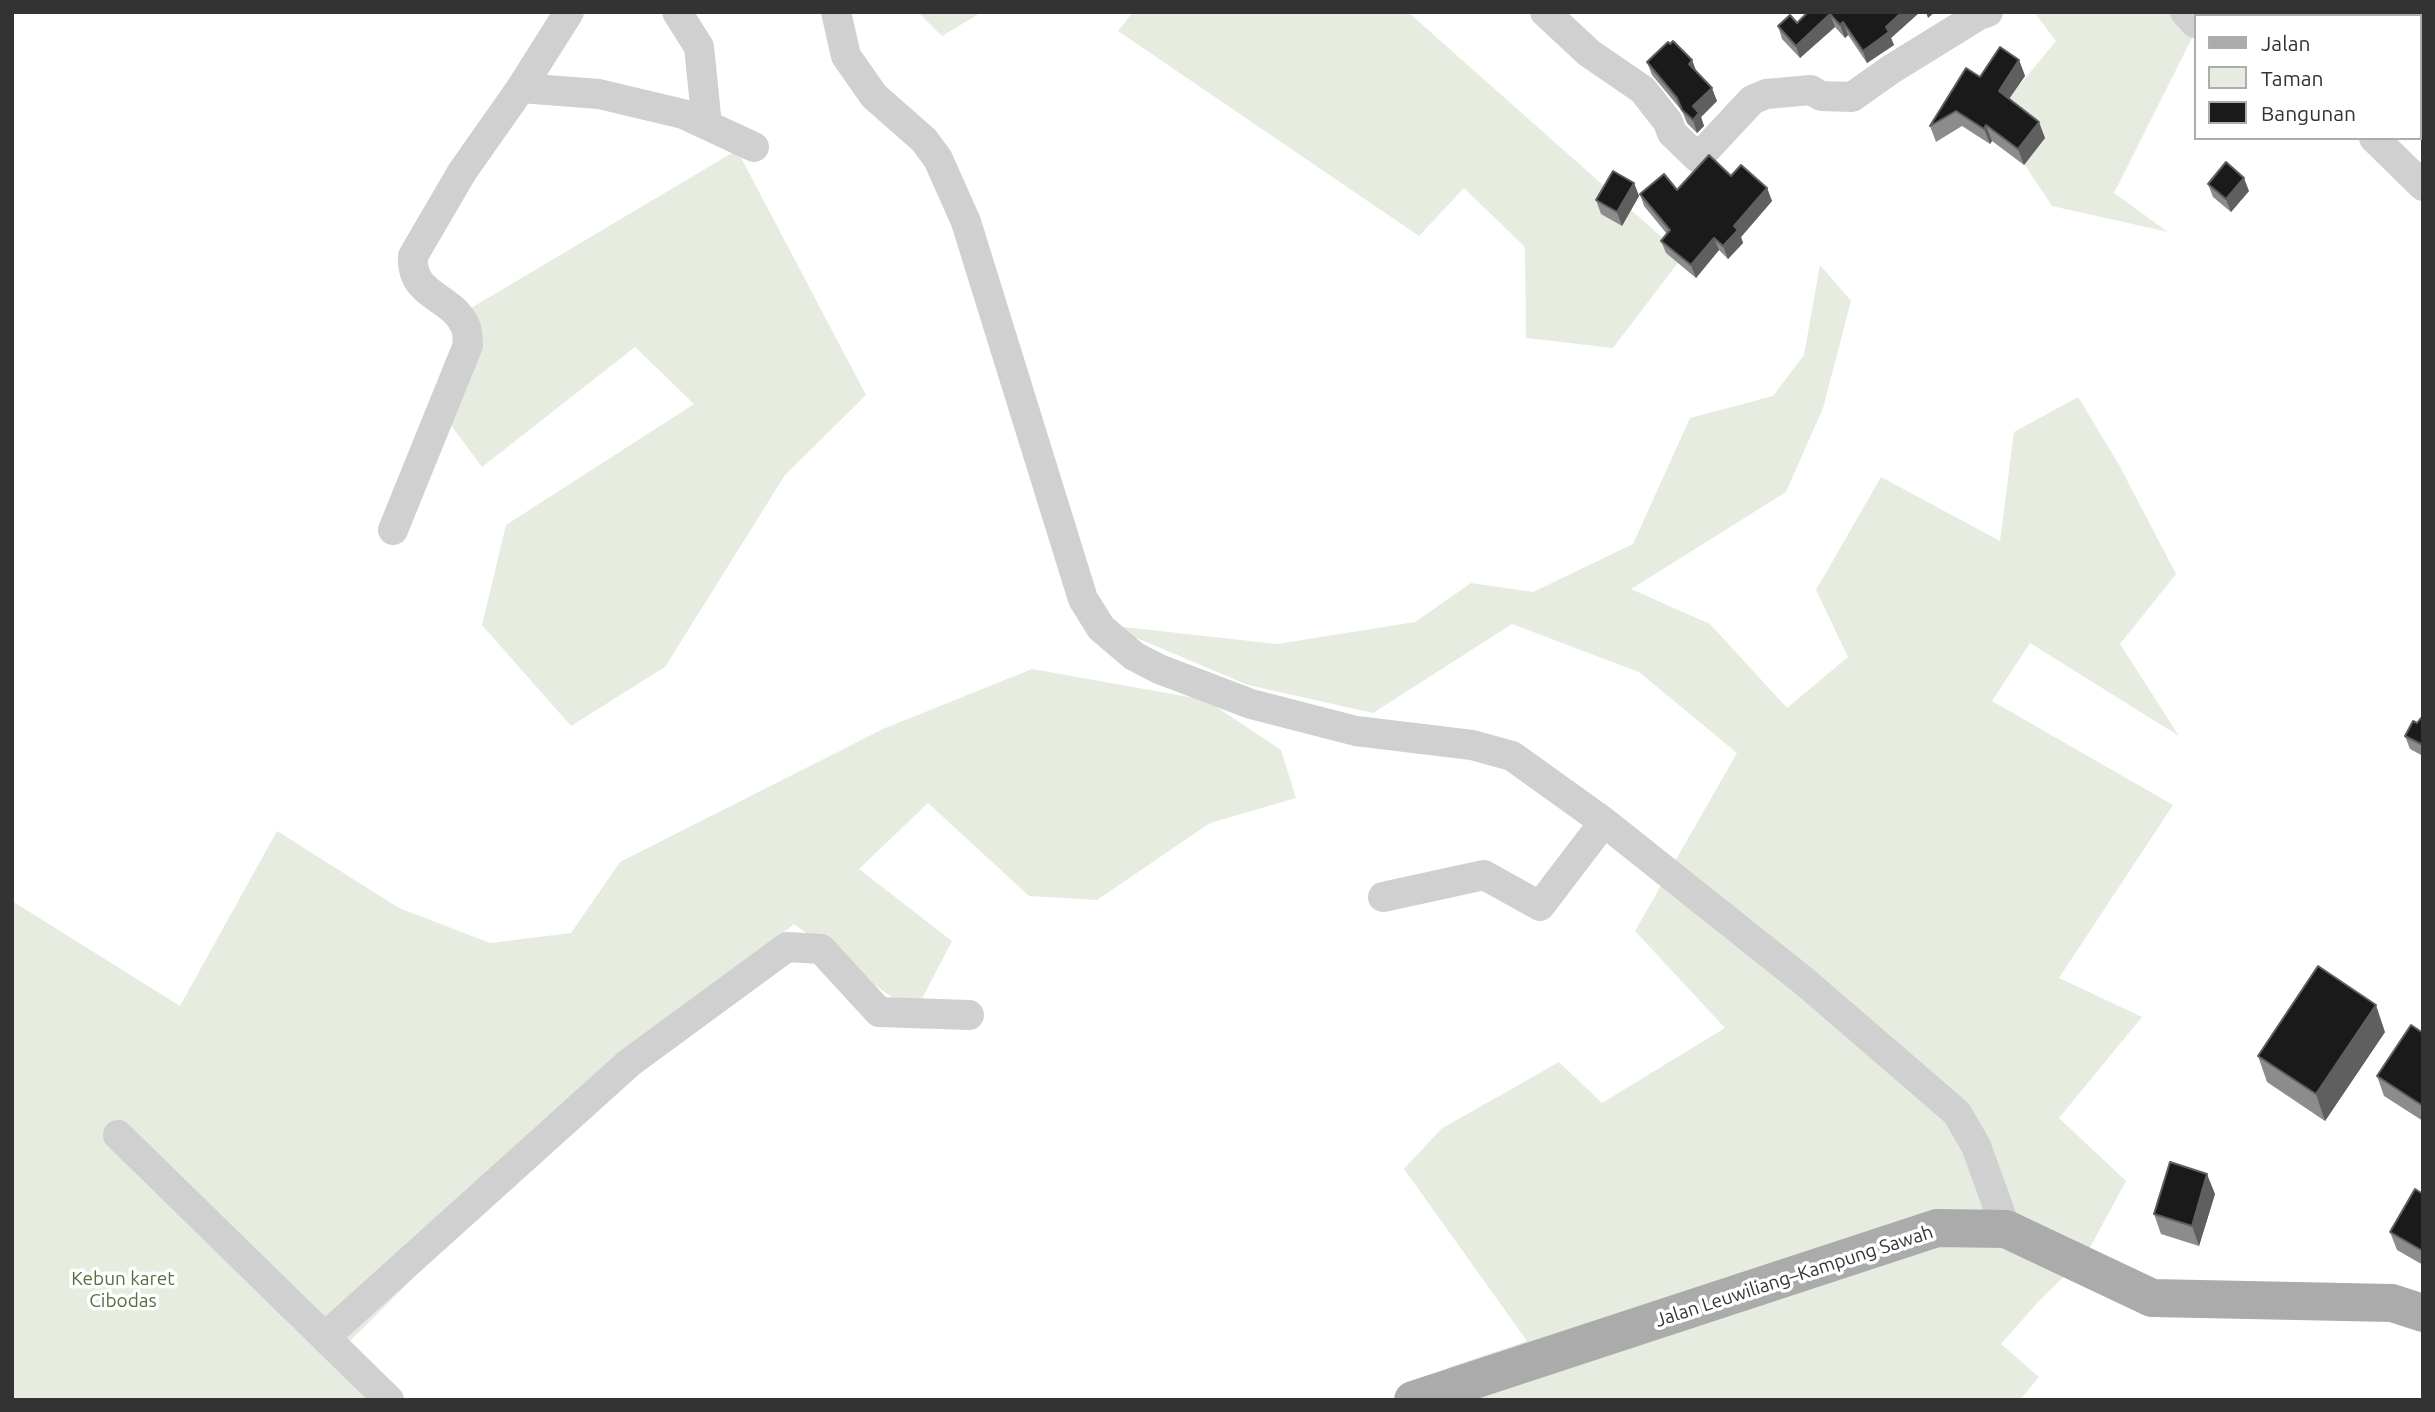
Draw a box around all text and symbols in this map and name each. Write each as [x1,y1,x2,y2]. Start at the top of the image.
legend [2194,14,2421,140]
text: Jalan [2261,31,2310,55]
text: Taman [2261,66,2324,90]
text: Bangunan [2261,101,2356,125]
street label: Jalan Leuwiliang–Kampung Sawah [1652,1220,1936,1332]
park label: Kebun karet Cibodas [71,1268,175,1312]

